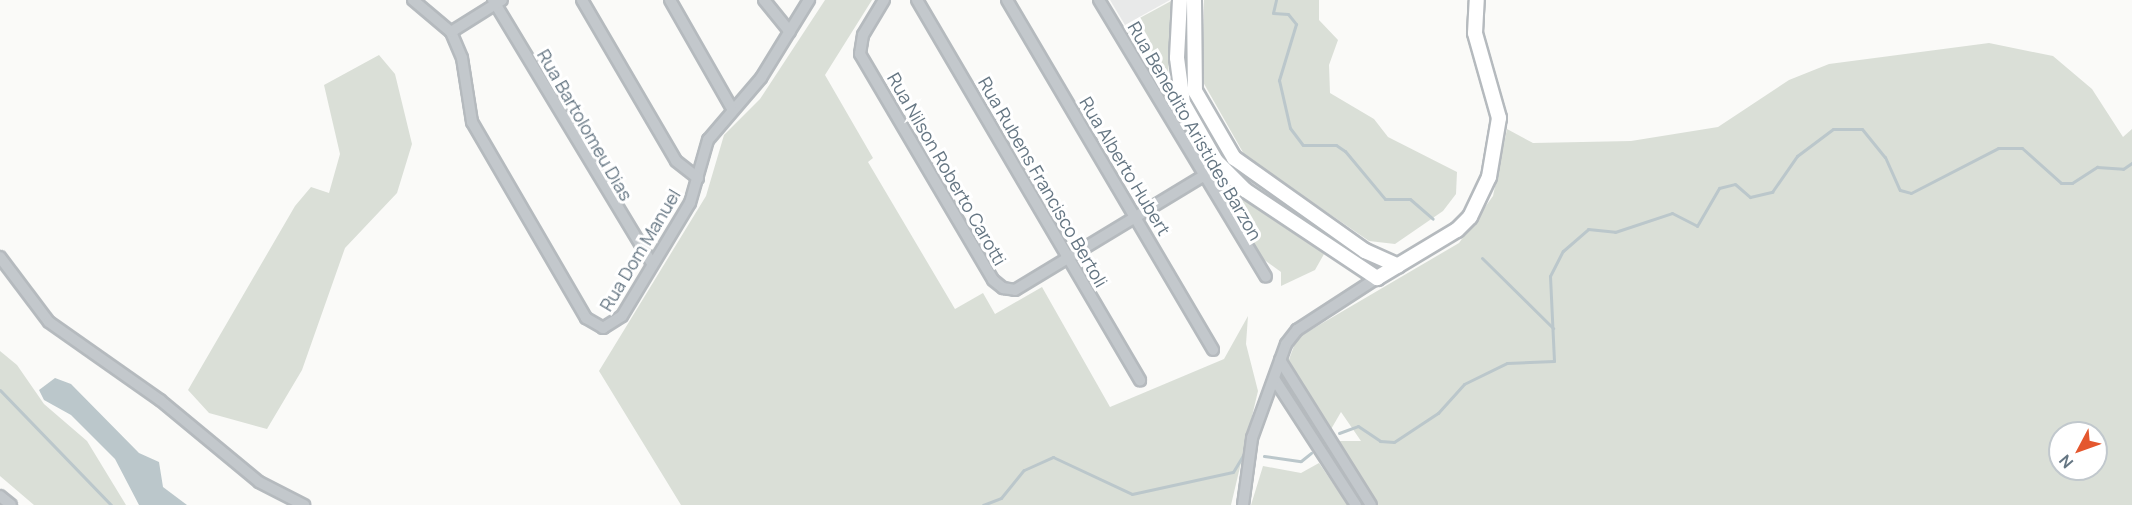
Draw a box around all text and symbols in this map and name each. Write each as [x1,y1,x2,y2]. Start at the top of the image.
street label: Rua Benedito Aristides Barzon [1123,18,1267,244]
street label: Rua Bartolomeu Dias [533,45,637,205]
street label: Rua Nilson Roberto Carotti [883,69,1011,269]
street label: Rua Rubens Francisco Bertoli [974,73,1112,291]
street label: Rua Alberto Hubert [1075,93,1175,239]
street label: Rua Dom Manuel [595,185,685,315]
north arrow [2048,421,2108,481]
text: N [2054,450,2078,473]

